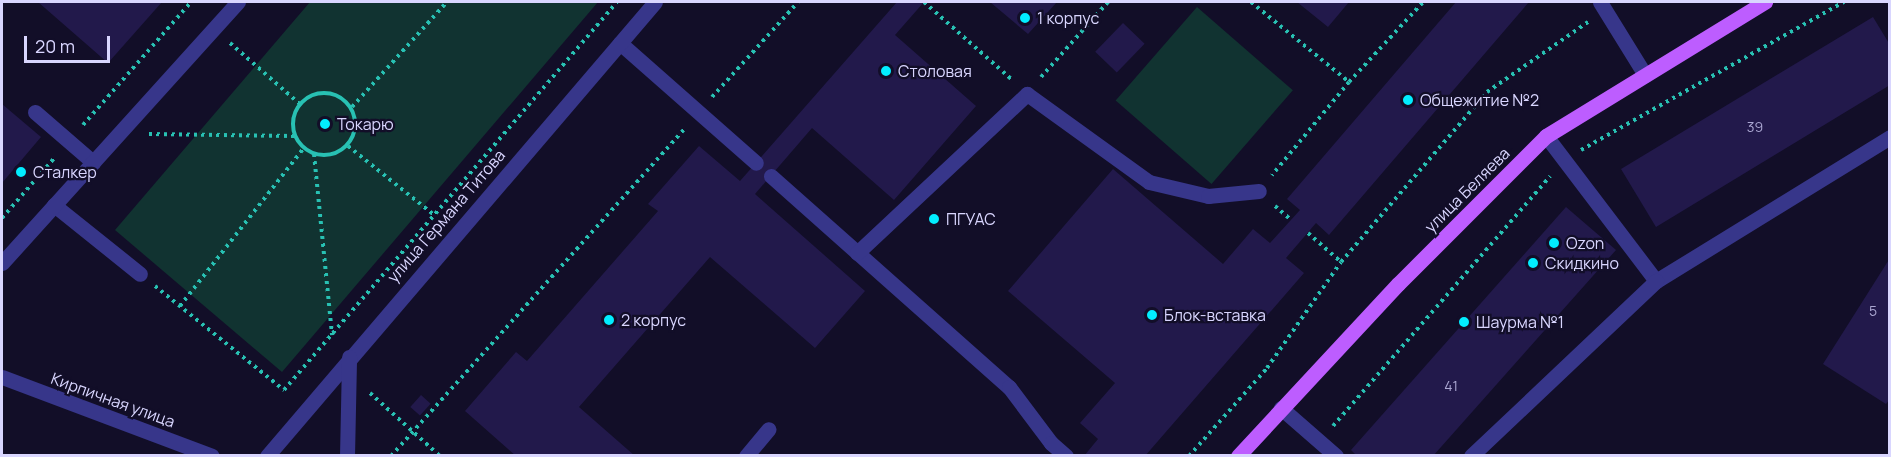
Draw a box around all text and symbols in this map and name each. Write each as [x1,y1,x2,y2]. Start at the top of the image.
place label: 1 корпус [1037,8,1099,28]
marker: 1 корпус [1018,11,1032,25]
scale bar [27,24,112,62]
text: 20 m [35,34,75,58]
place label: Столовая [898,61,972,81]
marker: Столовая [879,64,893,78]
place label: Общежитие №2 [1420,90,1539,110]
marker: Общежитие №2 [1401,93,1415,107]
place label: Токарю [337,114,394,134]
marker: Токарю [318,117,332,131]
house number: 39 [1747,119,1763,135]
street label: улица Беляева [1421,144,1513,236]
street label: улица Германа Титова [383,146,509,286]
place label: Сталкер [33,162,97,182]
marker: Сталкер [14,165,28,179]
place label: ПГУАС [946,209,996,229]
marker: ПГУАС [927,212,941,226]
place label: Ozon [1566,233,1604,253]
marker: Ozon [1547,236,1561,250]
place label: Скидкино [1545,253,1619,273]
marker: Скидкино [1526,256,1540,270]
house number: 5 [1869,303,1877,319]
place label: Блок-вставка [1164,305,1266,325]
marker: Блок-вставка [1145,308,1159,322]
place label: 2 корпус [621,310,686,330]
place label: Шаурма №1 [1476,312,1564,332]
marker: 2 корпус [602,313,616,327]
marker: Шаурма №1 [1457,315,1471,329]
street label: Кирпичная улица [48,369,178,431]
house number: 41 [1444,378,1458,394]

